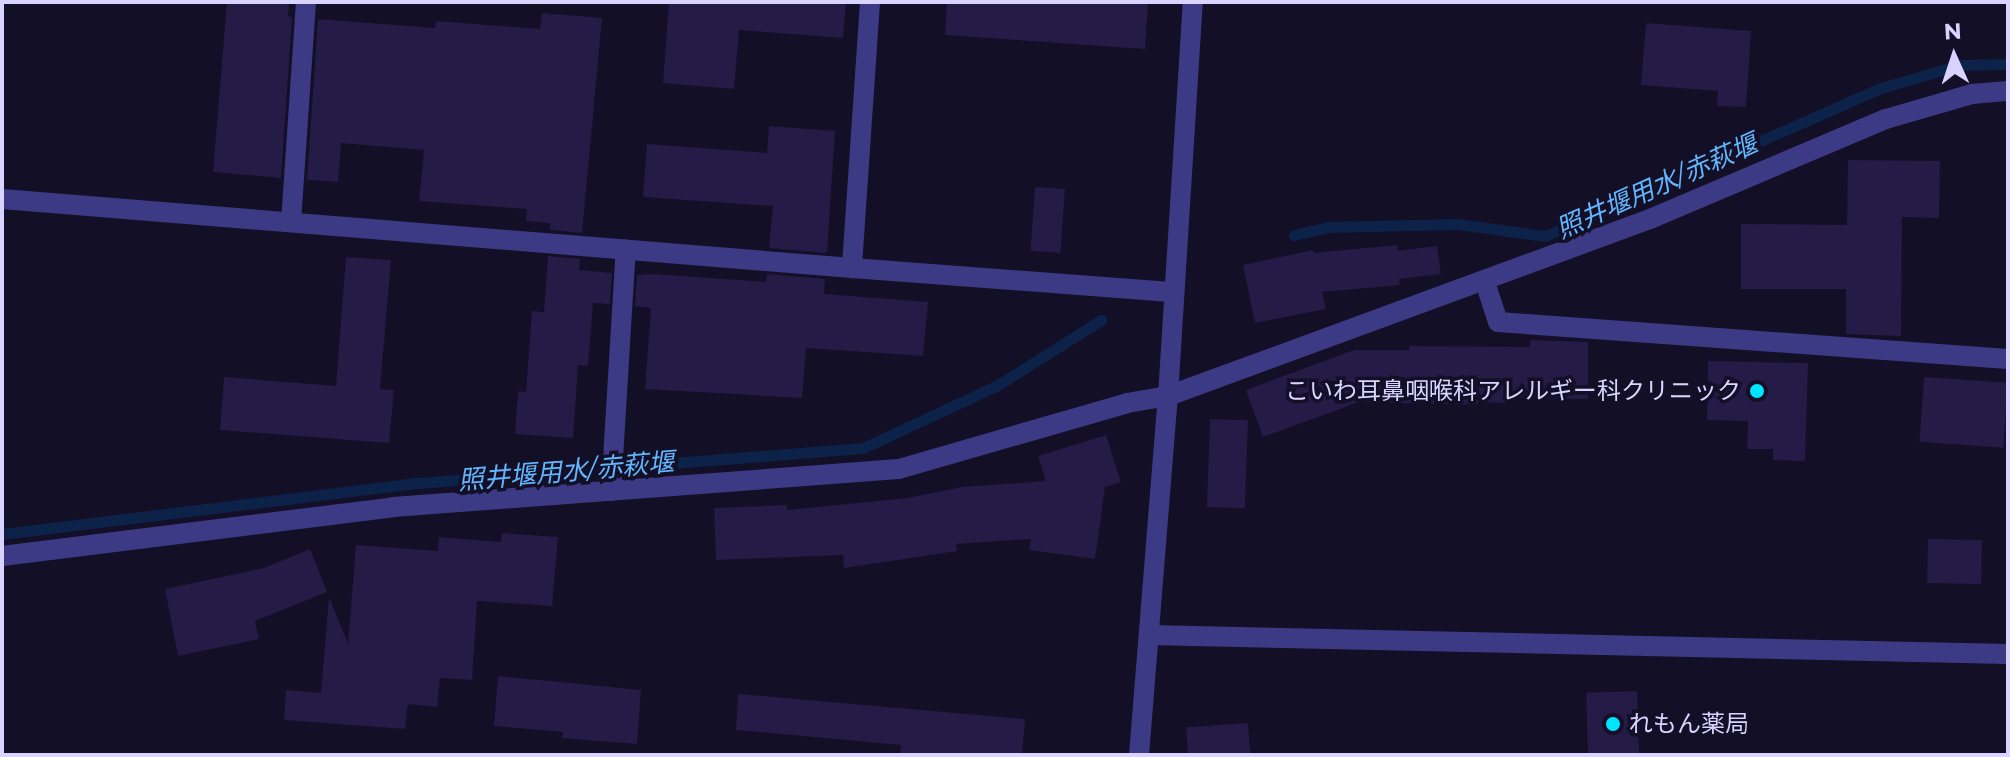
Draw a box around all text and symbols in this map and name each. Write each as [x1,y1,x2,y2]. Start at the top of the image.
north arrow [1914,16,1994,96]
text: N [1943,18,1962,45]
water label: 照井堰用水/赤萩堰 [1552,129,1762,245]
place label: こいわ耳鼻咽喉科アレルギー科クリニック [1285,377,1741,405]
marker: こいわ耳鼻咽喉科アレルギー科クリニック [1748,382,1766,400]
water label: 照井堰用水/赤萩堰 [457,447,675,497]
place label: れもん薬局 [1629,710,1749,738]
marker: れもん薬局 [1604,715,1622,733]

